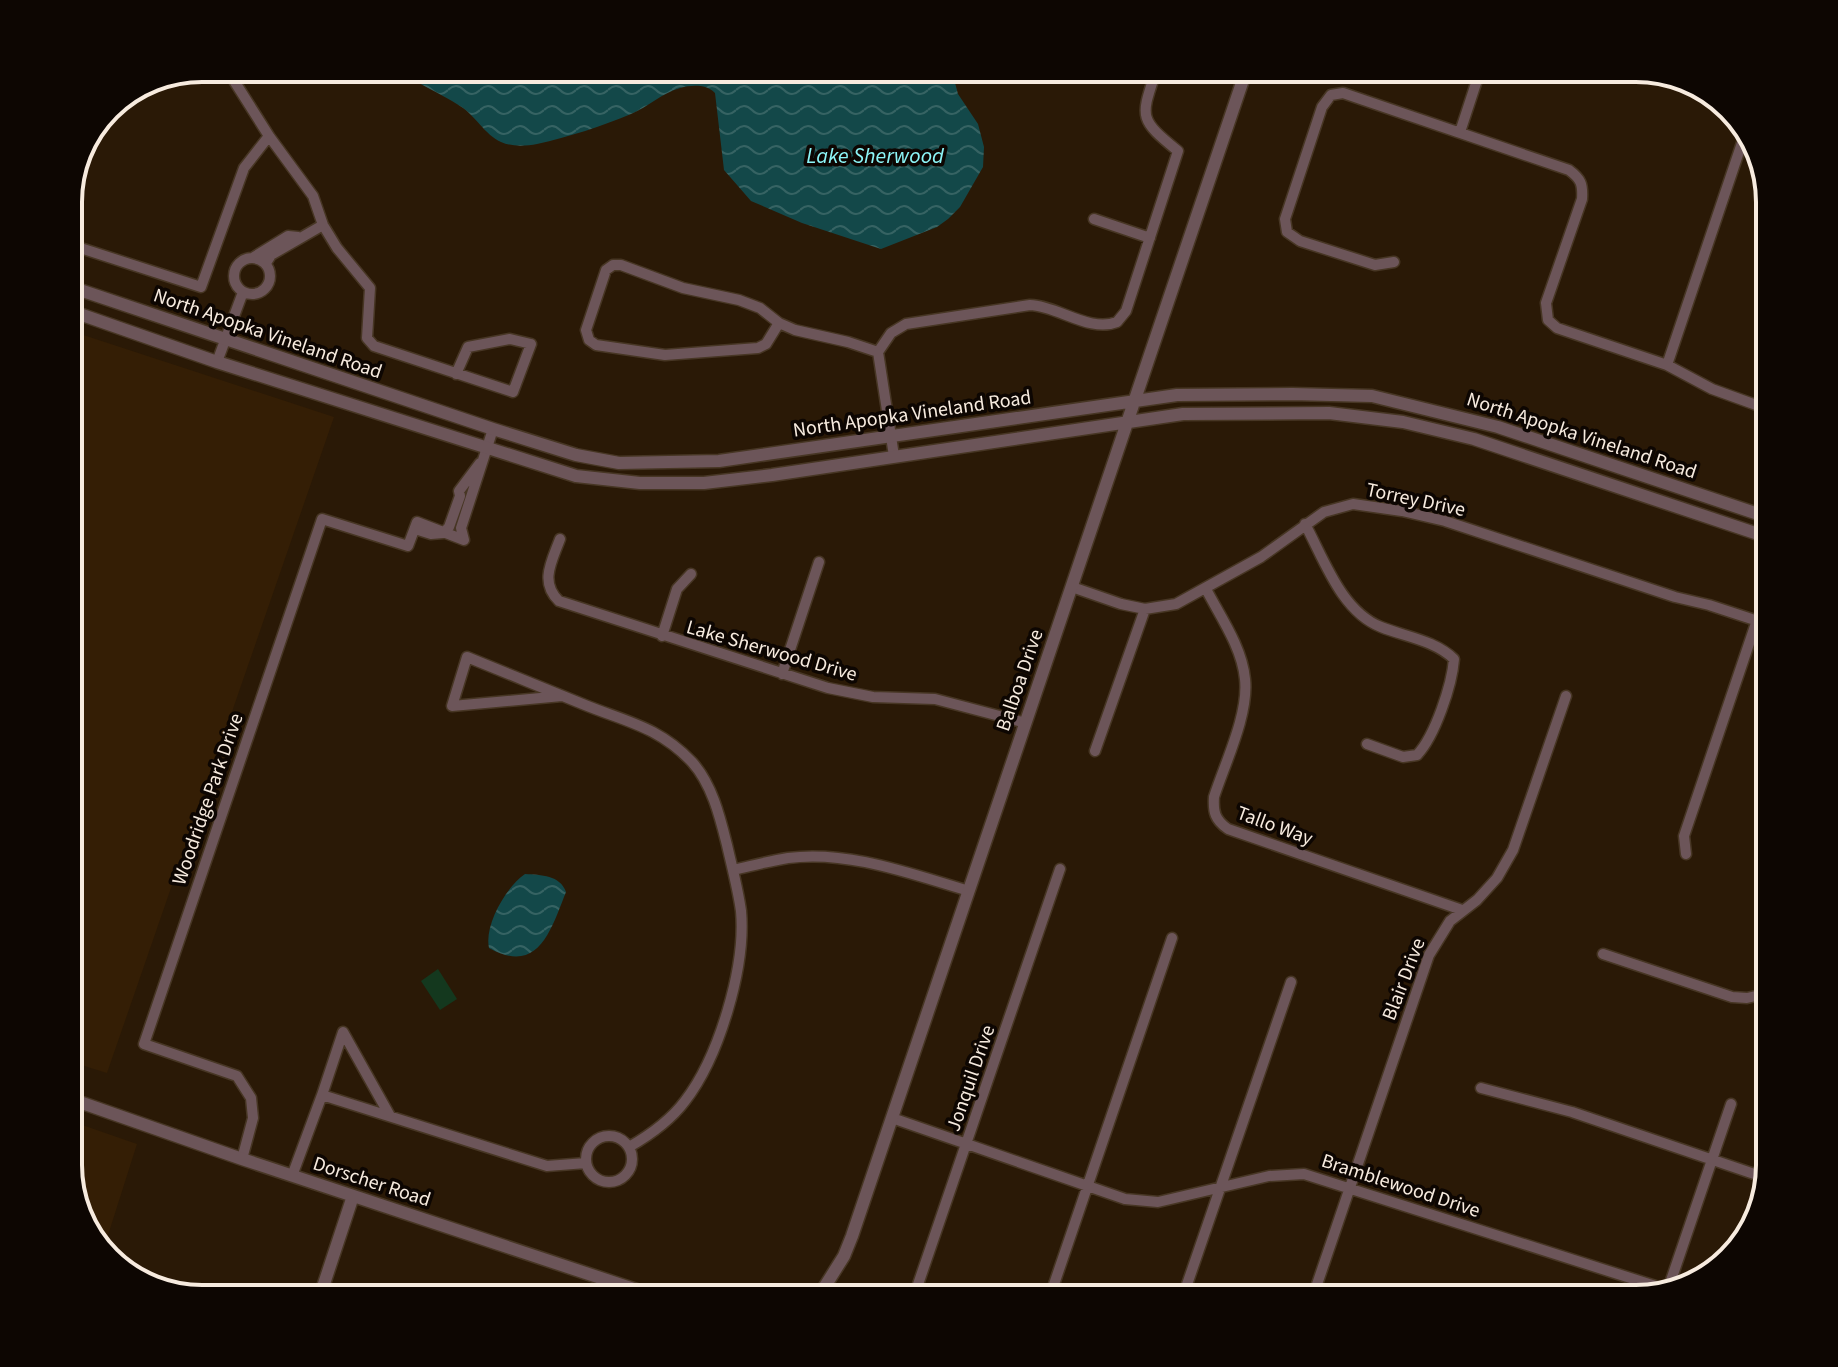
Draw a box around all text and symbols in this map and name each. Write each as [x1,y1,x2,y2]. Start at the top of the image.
water label: Lake Sherwood [806,140,945,172]
street label: North Apopka Vineland Road [150,282,386,386]
street label: North Apopka Vineland Road [791,383,1033,445]
street label: North Apopka Vineland Road [1463,386,1700,486]
street label: Torrey Drive [1364,476,1468,524]
street label: Lake Sherwood Drive [683,613,860,689]
street label: Balboa Drive [989,626,1050,735]
street label: Woodridge Park Drive [165,710,250,889]
street label: Tallo Way [1233,799,1317,853]
street label: Blair Drive [1375,934,1432,1025]
street label: Jonquil Drive [940,1021,1002,1135]
street label: Bramblewood Drive [1318,1147,1484,1225]
street label: Dorscher Road [309,1150,434,1214]

